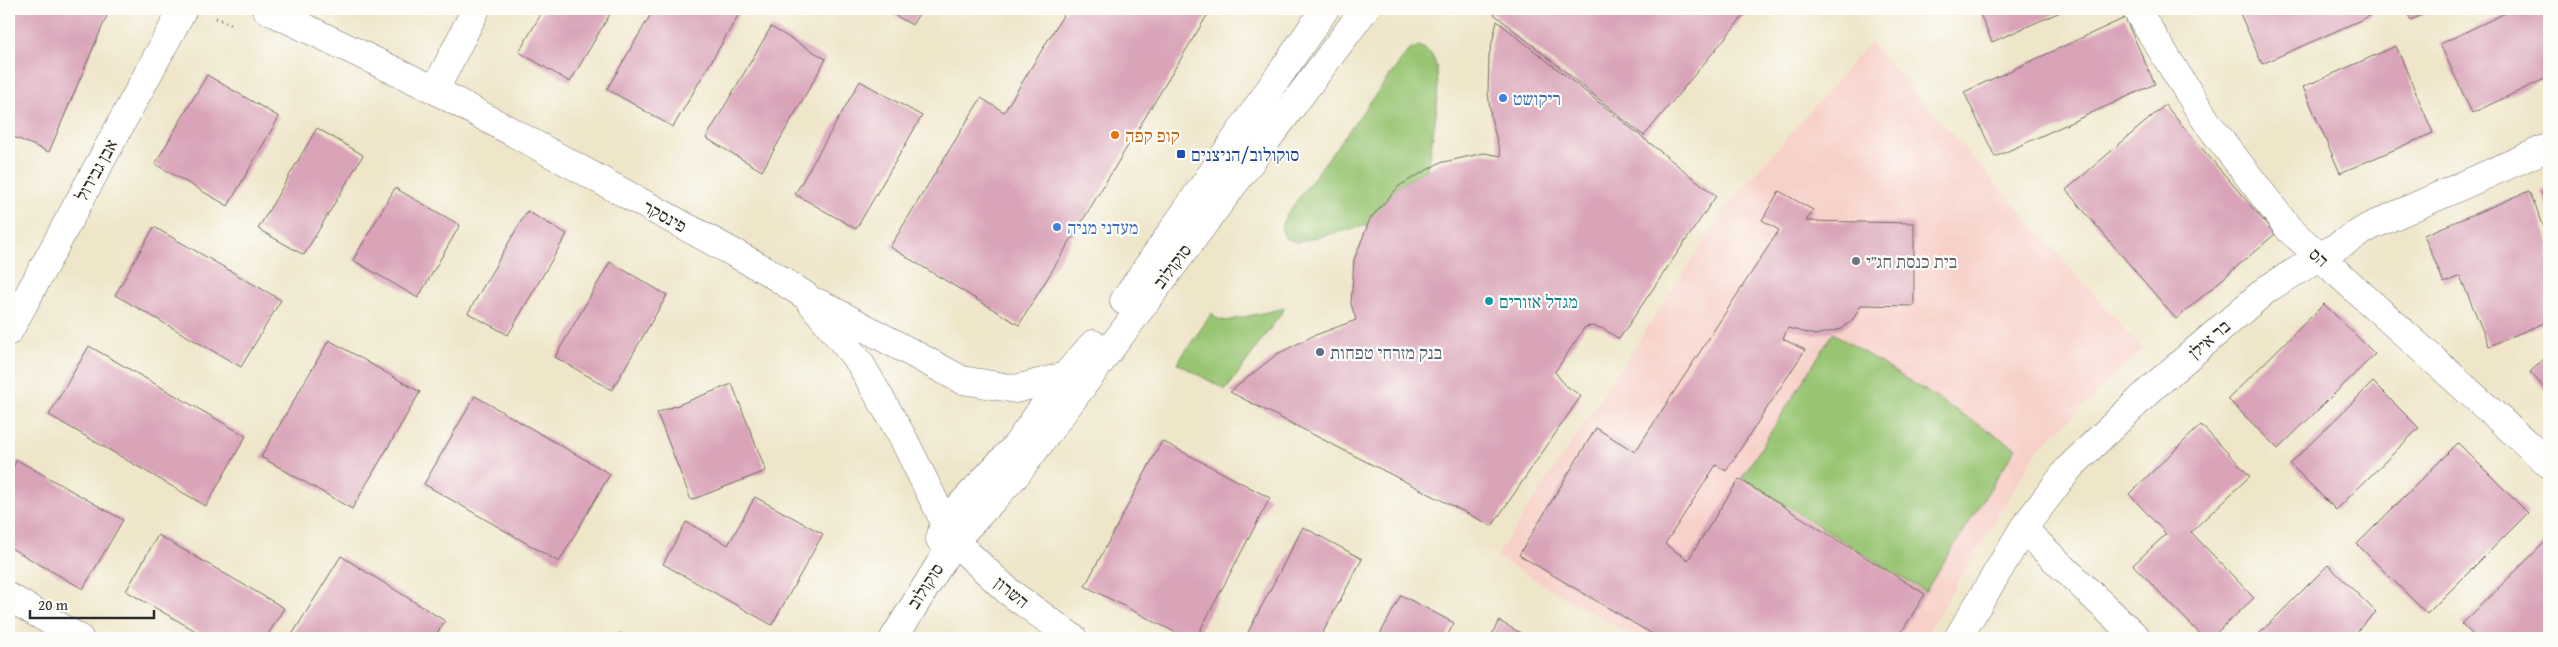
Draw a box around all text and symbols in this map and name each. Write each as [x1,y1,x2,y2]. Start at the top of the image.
place label: ריקושט [1513,85,1561,112]
marker: ריקושט [1497,92,1509,104]
place label: קופ קפה [1125,122,1180,149]
marker: קופ קפה [1109,129,1121,141]
street label: אבן גבירול [68,134,124,206]
place label: סוקולוב/הניצנים [1191,141,1299,168]
marker: סוקולוב/הניצנים [1175,148,1187,160]
street label: פינסקר [638,193,692,239]
place label: מעדני מניה [1067,214,1138,241]
marker: מעדני מניה [1051,221,1063,233]
street label: סוקולוב [1146,238,1198,294]
street label: הס [2303,241,2335,273]
place label: בית כנסת חג״י [1866,248,1958,275]
marker: בית כנסת חג״י [1850,255,1862,267]
place label: מגדל אזורים [1499,288,1578,315]
marker: מגדל אזורים [1483,295,1495,307]
street label: בר אילן [2182,313,2236,365]
place label: בנק מזרחי טפחות [1330,339,1442,366]
marker: בנק מזרחי טפחות [1314,346,1326,358]
street label: סוקולוב [900,558,950,614]
street label: השרון [989,569,1035,615]
scale bar [30,587,154,619]
text: 20 m [38,594,69,615]

